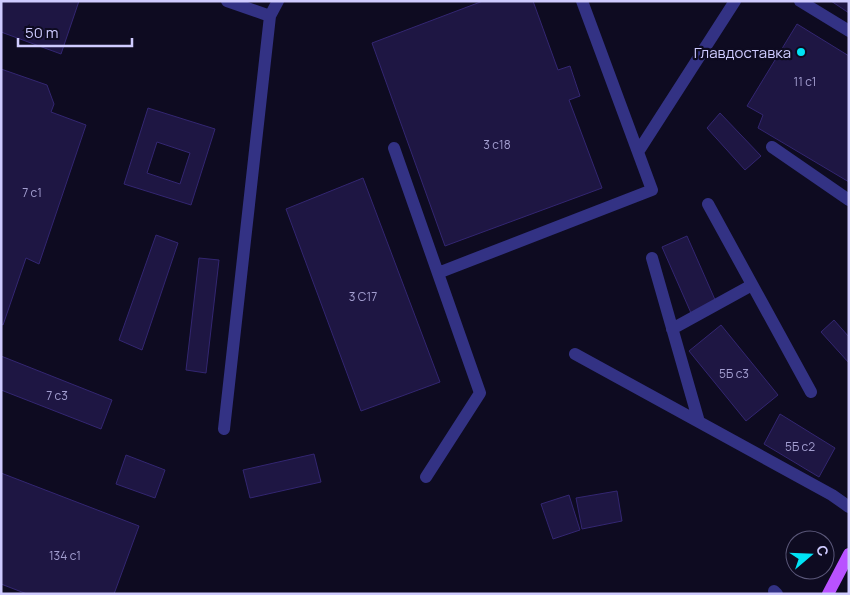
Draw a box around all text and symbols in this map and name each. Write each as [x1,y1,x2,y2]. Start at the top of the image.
scale bar [18,15,131,47]
text: 50 m [25,22,59,43]
place label: Главдоставка [694,42,791,63]
marker: Главдоставка [795,46,807,58]
house number: 11 с1 [793,73,817,90]
house number: 3 с18 [483,136,511,153]
house number: 7 с1 [22,184,42,201]
house number: 3 С17 [349,288,377,305]
house number: 5Б с3 [719,365,749,382]
house number: 7 с3 [46,387,68,404]
house number: 5Б с2 [785,438,815,455]
north arrow [785,530,835,580]
text: С [812,543,833,559]
house number: 134 с1 [49,547,81,564]

